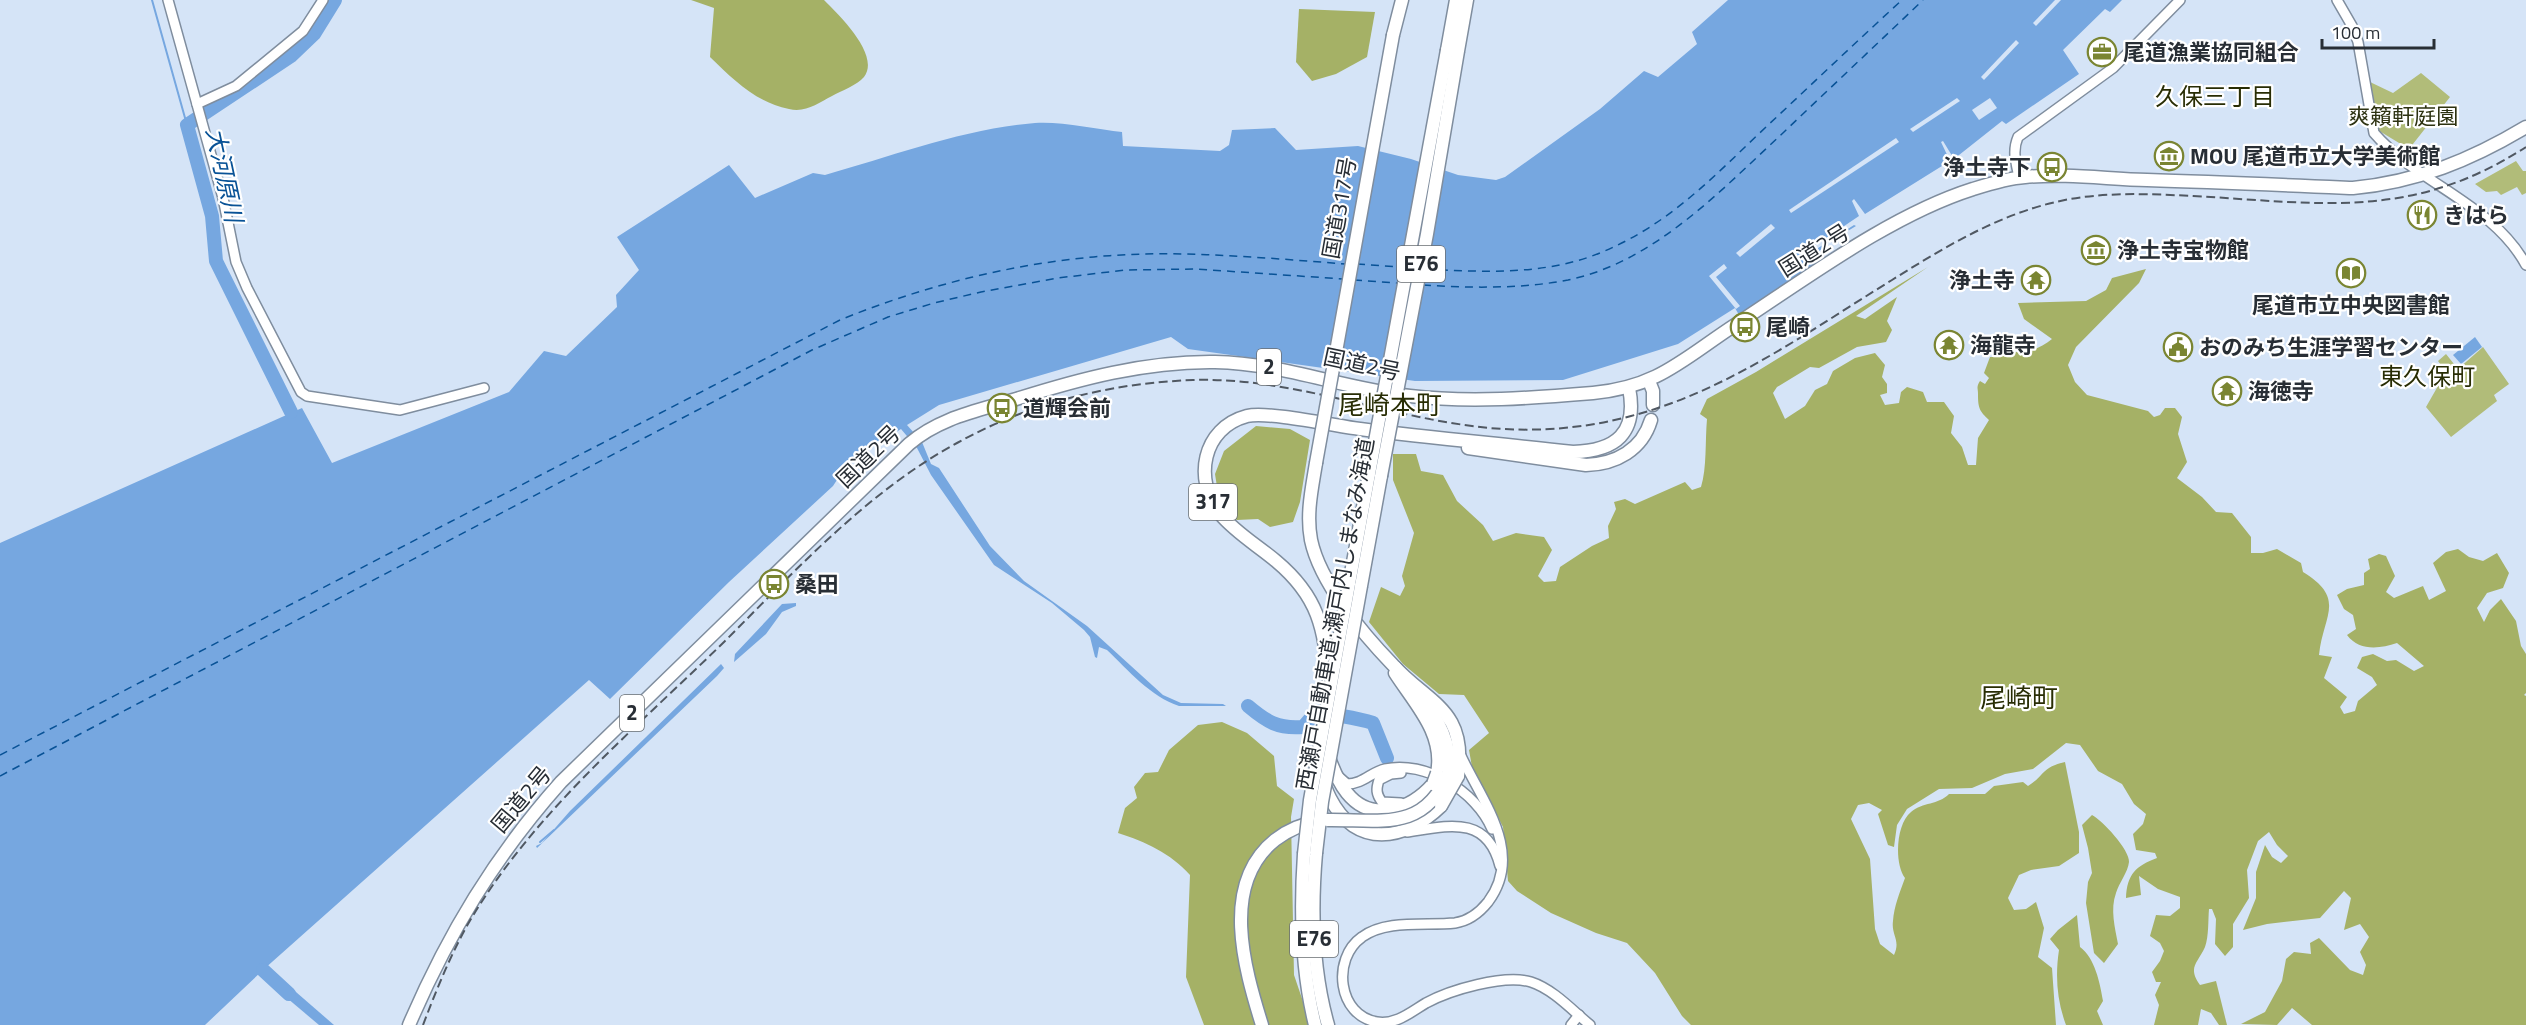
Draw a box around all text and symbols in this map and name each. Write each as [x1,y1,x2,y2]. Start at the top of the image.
scale bar [2322,12,2434,50]
text: 100 m [2331,19,2380,46]
place label: 尾道漁業協同組合 [2123,35,2299,69]
office icon: 尾道漁業協同組合 [2086,36,2118,68]
district label: 久保三丁目 [2155,78,2275,114]
park label: 爽籟軒庭園 [2348,99,2458,133]
water label: 大河原川 [197,124,253,228]
place label: MOU 尾道市立大学美術館 [2190,139,2440,173]
museum icon: MOU 尾道市立大学美術館 [2153,140,2185,172]
place label: 浄土寺下 [1943,150,2031,184]
bus stop icon: 浄土寺下 [2036,151,2068,183]
street label: 国道317号 [1313,154,1365,262]
place label: きはら [2443,198,2509,232]
restaurant icon: きはら [2406,199,2438,231]
street label: 国道2号 [1772,215,1856,285]
place label: 浄土寺宝物館 [2117,233,2249,267]
museum icon: 浄土寺宝物館 [2080,234,2112,266]
road number: E76 [1397,246,1445,282]
library icon: 尾道市立中央図書館 [2335,257,2367,289]
place label: 浄土寺 [1949,263,2015,297]
temple icon: 浄土寺 [2020,264,2052,296]
place label: 尾道市立中央図書館 [2252,288,2450,322]
place label: 尾崎 [1766,310,1810,344]
bus stop icon: 尾崎 [1729,311,1761,343]
place label: 海龍寺 [1970,328,2036,362]
temple icon: 海龍寺 [1933,329,1965,361]
place label: おのみち生涯学習センター [2199,330,2463,364]
public building icon: おのみち生涯学習センター [2162,331,2194,363]
street label: 国道2号 [1320,339,1404,389]
road number: 2 [1257,349,1281,385]
district label: 東久保町 [2379,358,2475,394]
place label: 海徳寺 [2248,374,2314,408]
temple icon: 海徳寺 [2211,375,2243,407]
district label: 尾崎本町 [1338,385,1442,424]
place label: 道輝会前 [1023,391,1111,425]
bus stop icon: 道輝会前 [986,392,1018,424]
street label: 国道2号 [828,417,908,495]
street label: 西瀬戸自動車道;瀬戸内しまなみ海道 [1287,435,1383,793]
road number: 317 [1189,484,1237,520]
place label: 桑田 [795,567,839,601]
bus stop icon: 桑田 [758,568,790,600]
district label: 尾崎町 [1980,678,2058,717]
road number: 2 [620,695,644,731]
street label: 国道2号 [483,758,559,840]
road number: E76 [1290,921,1338,957]

